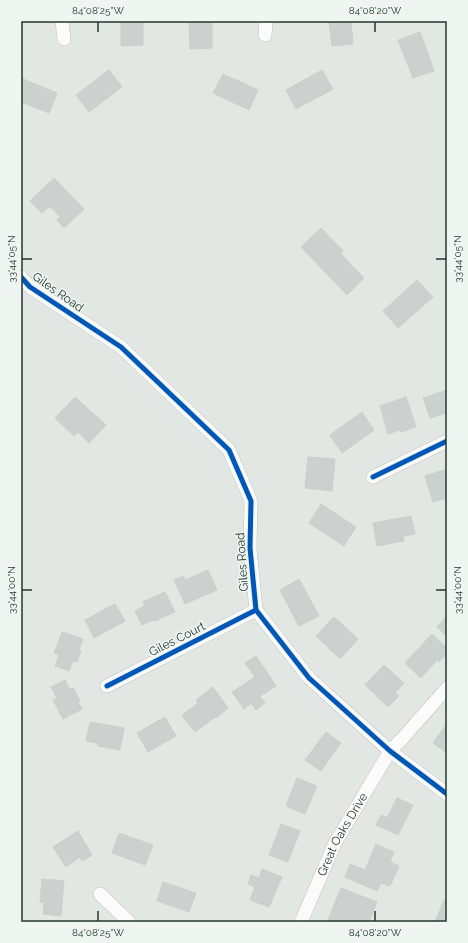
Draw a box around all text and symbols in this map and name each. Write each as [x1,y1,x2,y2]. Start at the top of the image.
text: 84°08'25"W [72,5,124,16]
text: 84°08'20"W [349,5,402,16]
text: 33°44'05"N [6,235,17,283]
text: 33°44'05"N [452,235,463,283]
street label: Giles Road [30,269,86,315]
street label: Giles Road [233,532,251,592]
text: 33°44'00"N [6,566,17,614]
text: 33°44'00"N [452,566,463,614]
street label: Giles Court [147,619,207,659]
street label: Great Oaks Drive [315,790,370,878]
text: 84°08'25"W [72,927,124,938]
text: 84°08'20"W [349,927,402,938]

